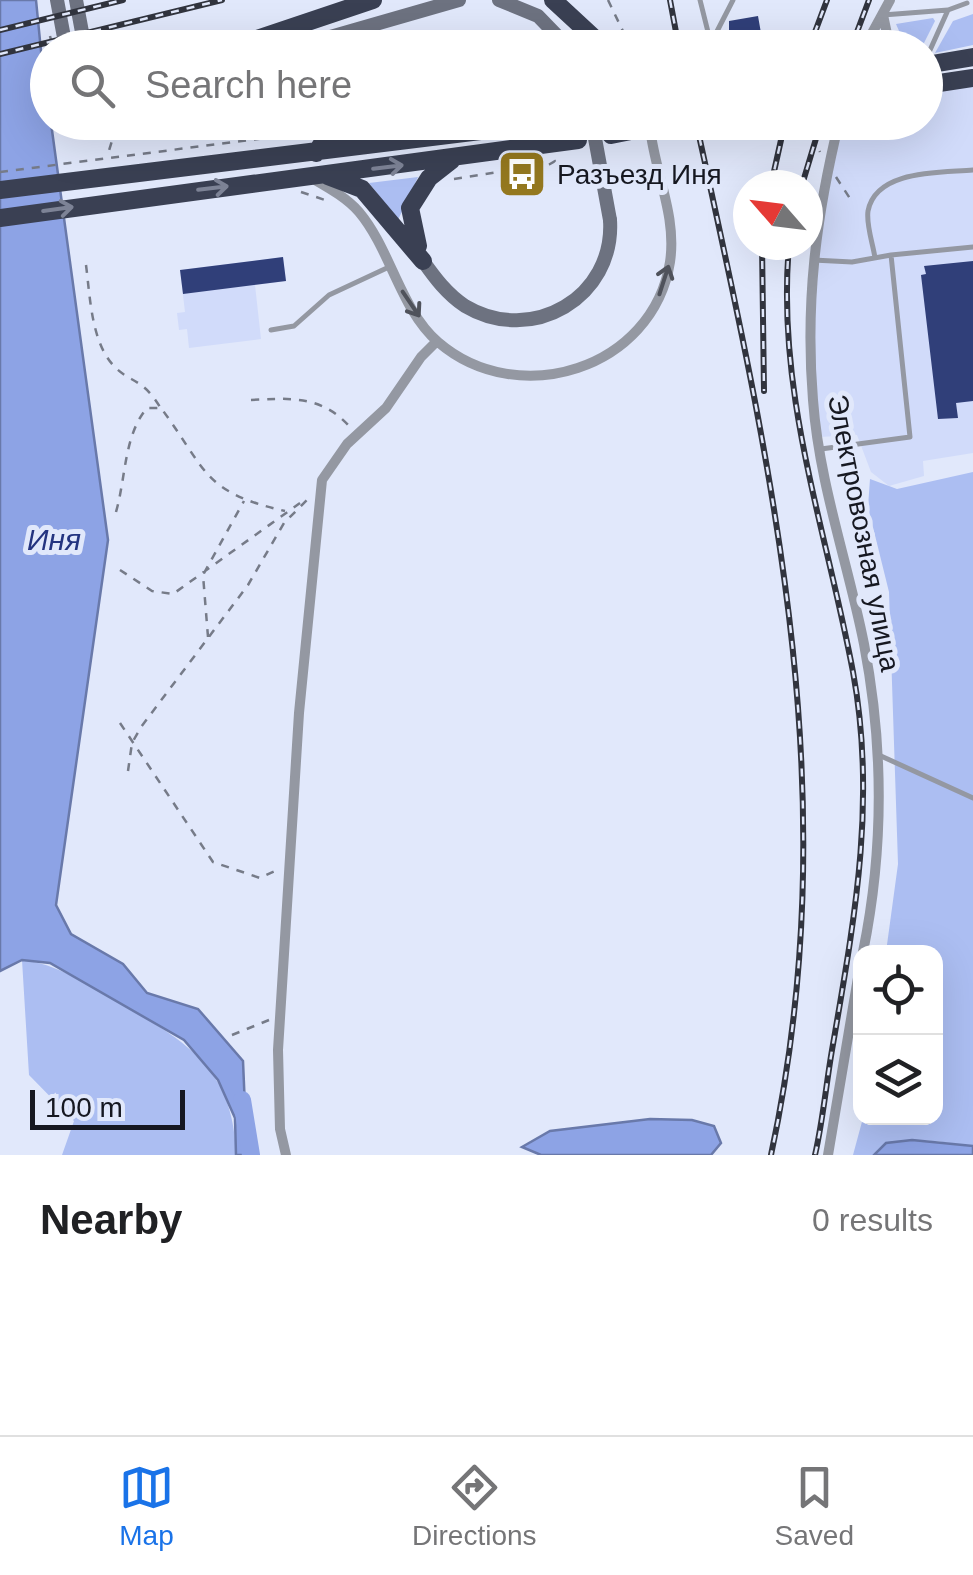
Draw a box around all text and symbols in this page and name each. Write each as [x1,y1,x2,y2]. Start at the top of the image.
search box [30,30,943,140]
icon: search [65,58,120,113]
text: Search here [145,64,352,106]
bus stop icon: Разъезд Иня [496,148,548,200]
one-way arrow [372,157,404,176]
place label: Разъезд Иня [557,159,722,190]
north arrow [733,170,823,260]
one-way arrow [197,178,229,197]
one-way arrow [42,200,74,218]
one-way arrow [657,265,675,297]
one-way arrow [400,289,421,317]
street label: Электровозная улица [822,392,906,674]
water label: Иня [27,523,81,556]
map controls [853,945,943,1125]
button: locate [853,945,943,1035]
button: layers [853,1035,943,1125]
scale bar [30,1085,185,1130]
text: 100 m [45,1092,123,1123]
text: Nearby [40,1196,182,1243]
text: 0 results [812,1202,933,1238]
tab: Map [119,1460,174,1552]
tab: Directions [412,1460,537,1552]
tab: Saved [775,1460,854,1552]

